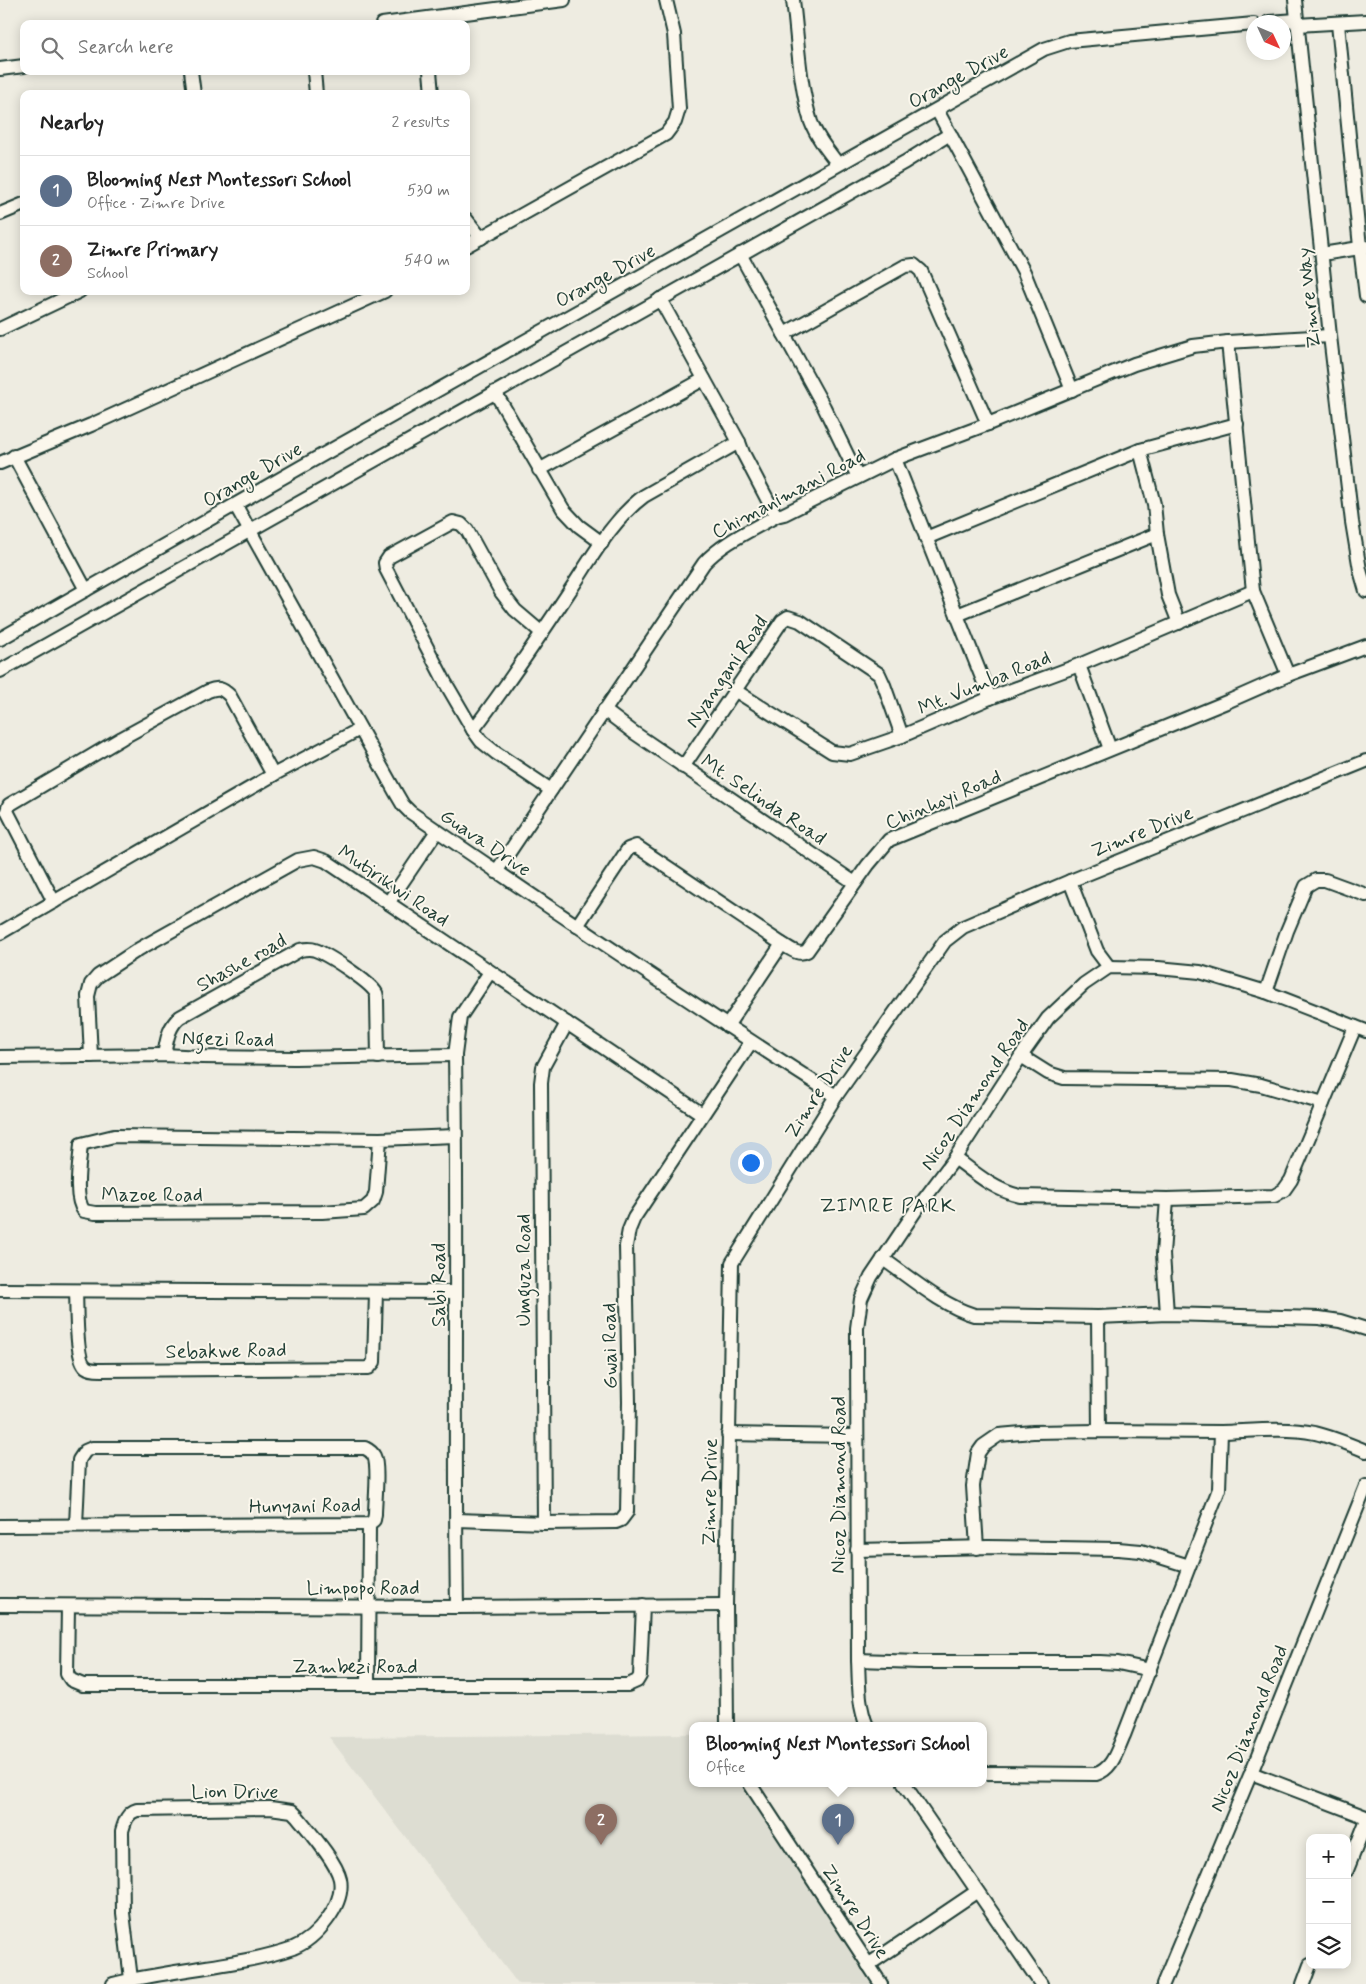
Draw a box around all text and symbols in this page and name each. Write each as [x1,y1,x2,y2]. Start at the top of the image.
north arrow [1246,15,1291,60]
search box [20,20,470,75]
icon: search [38,34,66,62]
text: Search here [78,35,174,60]
street label: Orange Drive [904,39,1014,117]
text: Nearby [40,109,104,137]
text: 2 results [392,112,450,133]
text: Blooming Nest Montessori School [87,168,351,193]
text: 1 [52,180,60,201]
text: 530 m [407,180,450,201]
text: Office · Zimre Drive [87,193,225,214]
text: Zimre Primary [87,238,218,263]
street label: Orange Drive [551,238,661,316]
street label: Zimre Way [1291,246,1328,350]
text: 2 [52,250,60,271]
text: 540 m [404,250,450,271]
text: School [87,263,128,284]
street label: Orange Drive [198,436,308,516]
street label: Chimanimani Road [707,442,870,546]
street label: Nyangani Road [680,610,775,733]
street label: Mt. Vumba Road [914,644,1055,722]
street label: Mt. Selinda Road [695,748,831,852]
street label: Chinhoyi Road [881,764,1006,837]
street label: Zimre Drive [1088,800,1198,865]
street label: Guava Drive [434,803,536,884]
street label: Mutirikwi Road [332,839,454,934]
street label: Shashe road [192,927,292,999]
street label: Nicoz Diamond Road [914,1014,1036,1176]
street label: Ngezi Road [181,1025,274,1056]
street label: Zimre Drive [779,1039,860,1144]
your location [738,1150,764,1176]
street label: Mazoe Road [101,1182,203,1209]
district label: ZIMRE PARK [820,1192,956,1220]
street label: Umguza Road [511,1214,540,1326]
street label: Sabi Road [426,1243,453,1327]
street label: Gwai Road [596,1303,625,1389]
street label: Sebakwe Road [165,1337,287,1366]
street label: Nicoz Diamond Road [826,1396,853,1574]
street label: Zimre Drive [696,1438,725,1546]
street label: Hunyani Road [249,1492,361,1521]
street label: Limpopo Road [306,1575,420,1602]
street label: Nicoz Diamond Road [1204,1641,1295,1816]
street label: Zambezi Road [292,1654,418,1681]
popup [689,1722,987,1787]
text: Blooming Nest Montessori School [706,1732,970,1757]
text: Office [706,1757,746,1778]
street label: Lion Drive [191,1779,279,1806]
pin: 2 [585,1804,617,1845]
pin: 1 [822,1804,854,1845]
map controls [1306,1834,1351,1969]
button: + [1306,1834,1351,1879]
street label: Zimre Drive [814,1859,895,1964]
button: − [1306,1879,1351,1924]
button: layers [1306,1924,1351,1969]

